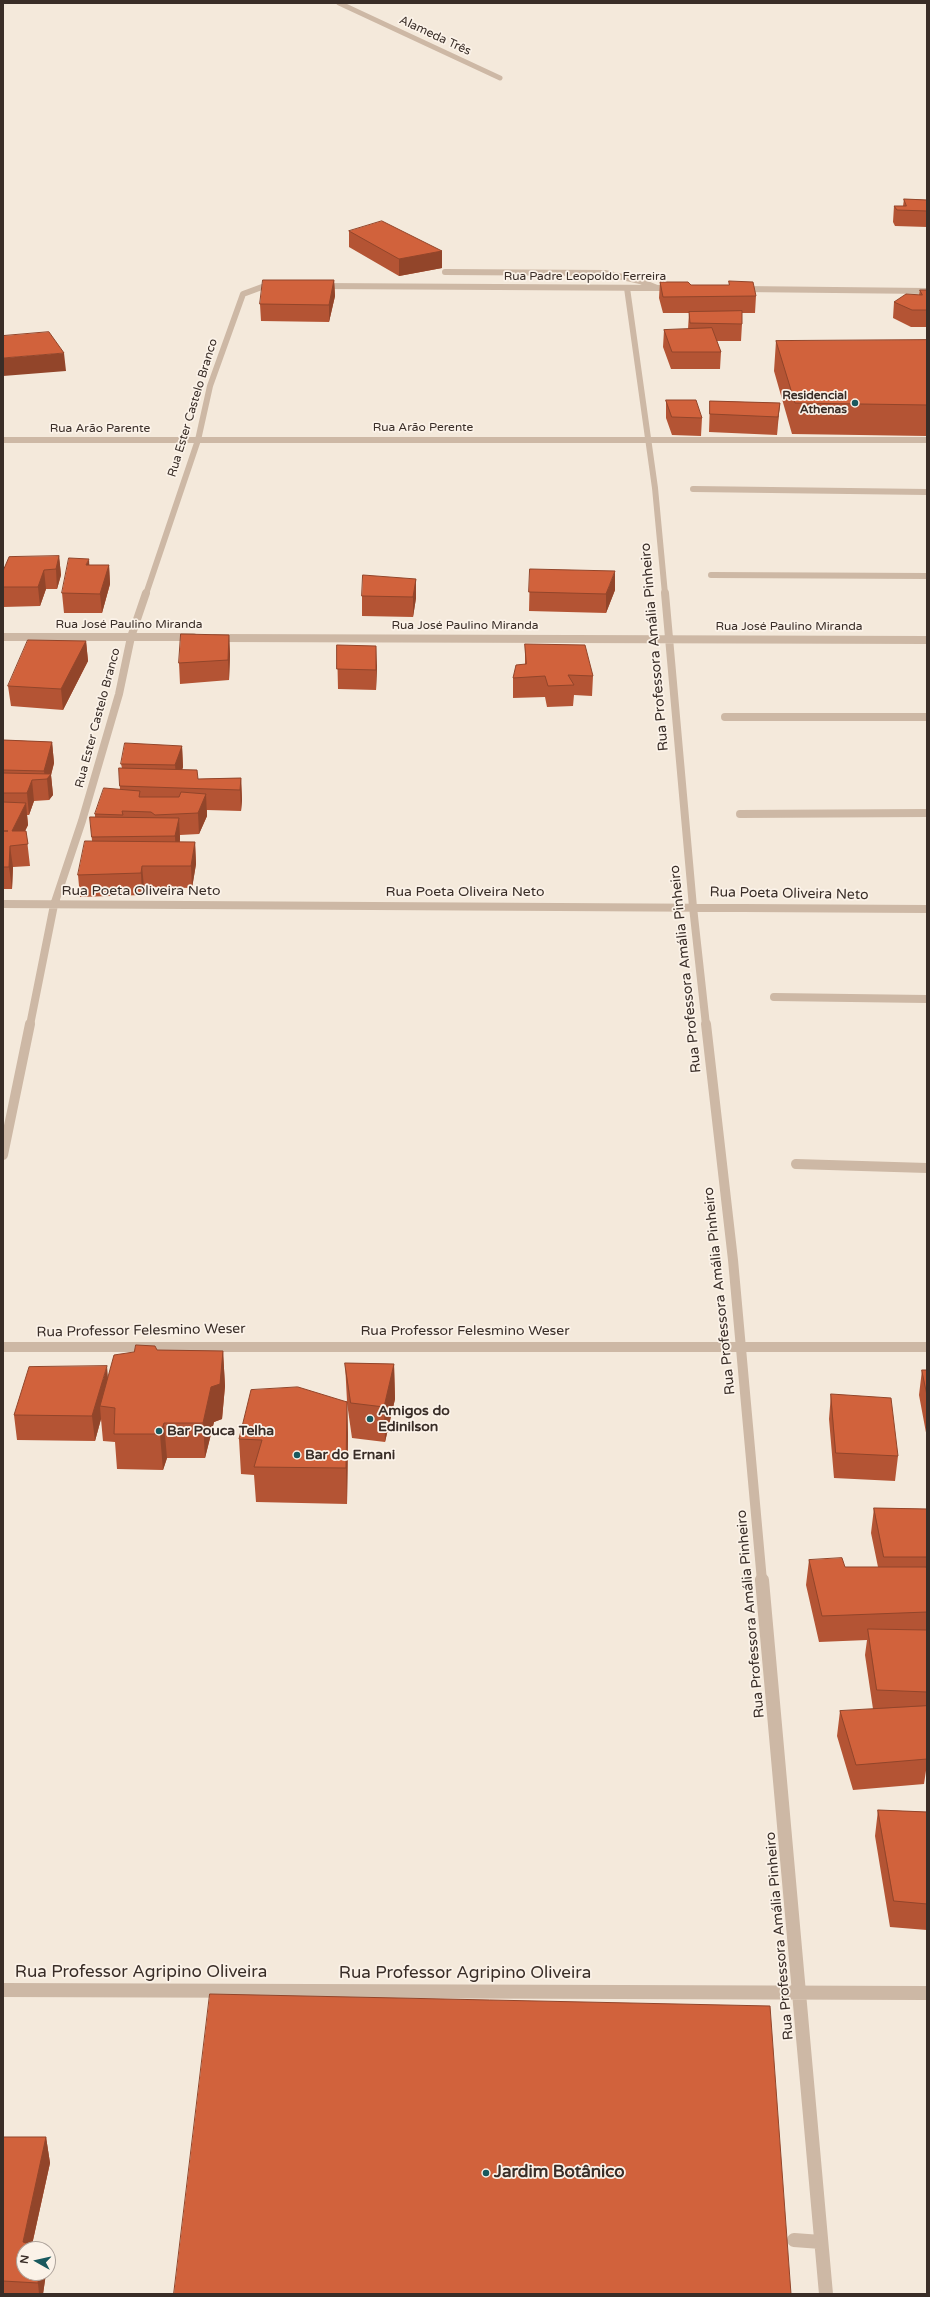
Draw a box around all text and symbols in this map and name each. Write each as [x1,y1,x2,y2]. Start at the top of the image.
street label: Alameda Três [397,13,473,59]
street label: Rua Padre Leopoldo Ferreira [504,270,666,284]
street label: Rua Ester Castelo Branco [165,337,221,479]
place label: Residencial Athenas [782,389,847,417]
marker: Residencial Athenas [850,398,860,408]
street label: Rua Arão Perente [373,421,473,435]
street label: Rua Arão Parente [50,422,150,436]
street label: Rua Professora Amália Pinheiro [638,542,672,752]
street label: Rua José Paulino Miranda [55,618,203,632]
street label: Rua José Paulino Miranda [391,619,539,633]
street label: Rua José Paulino Miranda [715,620,863,634]
street label: Rua Ester Castelo Branco [72,647,124,789]
street label: Rua Professora Amália Pinheiro [667,864,705,1074]
street label: Rua Poeta Oliveira Neto [61,883,221,899]
street label: Rua Poeta Oliveira Neto [385,884,545,900]
street label: Rua Poeta Oliveira Neto [709,884,869,904]
street label: Rua Professora Amália Pinheiro [701,1186,739,1396]
street label: Rua Professor Felesmino Weser [36,1321,246,1341]
street label: Rua Professor Felesmino Weser [360,1323,570,1339]
place label: Amigos do Edinilson [378,1403,450,1436]
marker: Amigos do Edinilson [365,1414,375,1424]
place label: Bar Pouca Telha [167,1423,274,1439]
marker: Bar Pouca Telha [154,1426,164,1436]
place label: Bar do Ernani [305,1447,395,1463]
marker: Bar do Ernani [292,1450,302,1460]
street label: Rua Professora Amália Pinheiro [734,1509,768,1719]
street label: Rua Professora Amália Pinheiro [763,1831,797,2041]
street label: Rua Professor Agripino Oliveira [15,1963,267,1983]
street label: Rua Professor Agripino Oliveira [339,1964,591,1984]
place label: Jardim Botânico [494,2163,625,2183]
marker: Jardim Botânico [481,2168,491,2178]
north arrow [16,2241,56,2281]
text: N [18,2254,32,2265]

